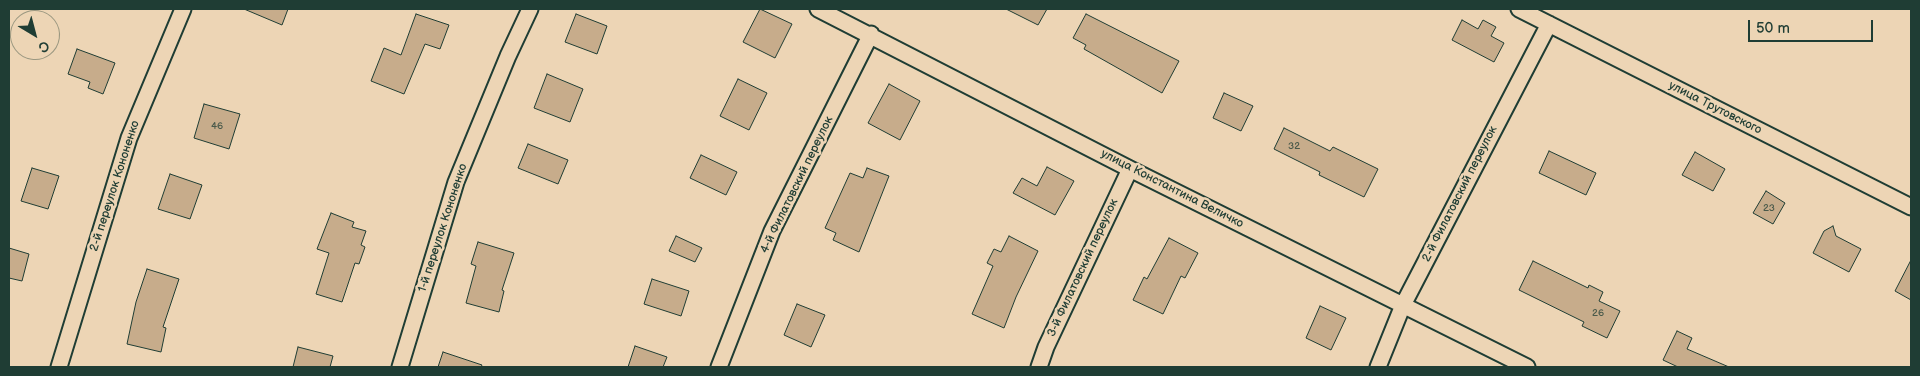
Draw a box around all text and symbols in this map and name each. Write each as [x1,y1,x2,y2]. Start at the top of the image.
north arrow [10,10,60,60]
scale bar [1750,10,1875,42]
text: 50 m [1756,19,1790,38]
text: С [35,37,53,56]
street label: улица Трутовского [1666,78,1764,138]
street label: 4-й Филатовский переулок [757,114,837,256]
street label: 2-й переулок Кононенко [87,119,143,253]
house number: 46 [211,120,223,132]
street label: 2-й Филатовский переулок [1419,124,1501,264]
house number: 32 [1288,140,1300,152]
street label: улица Константина Величко [1098,147,1246,231]
street label: 1-й переулок Кононенко [415,162,471,294]
street label: 3-й Филатовский переулок [1045,197,1121,339]
house number: 23 [1763,202,1775,214]
house number: 26 [1592,307,1604,319]

